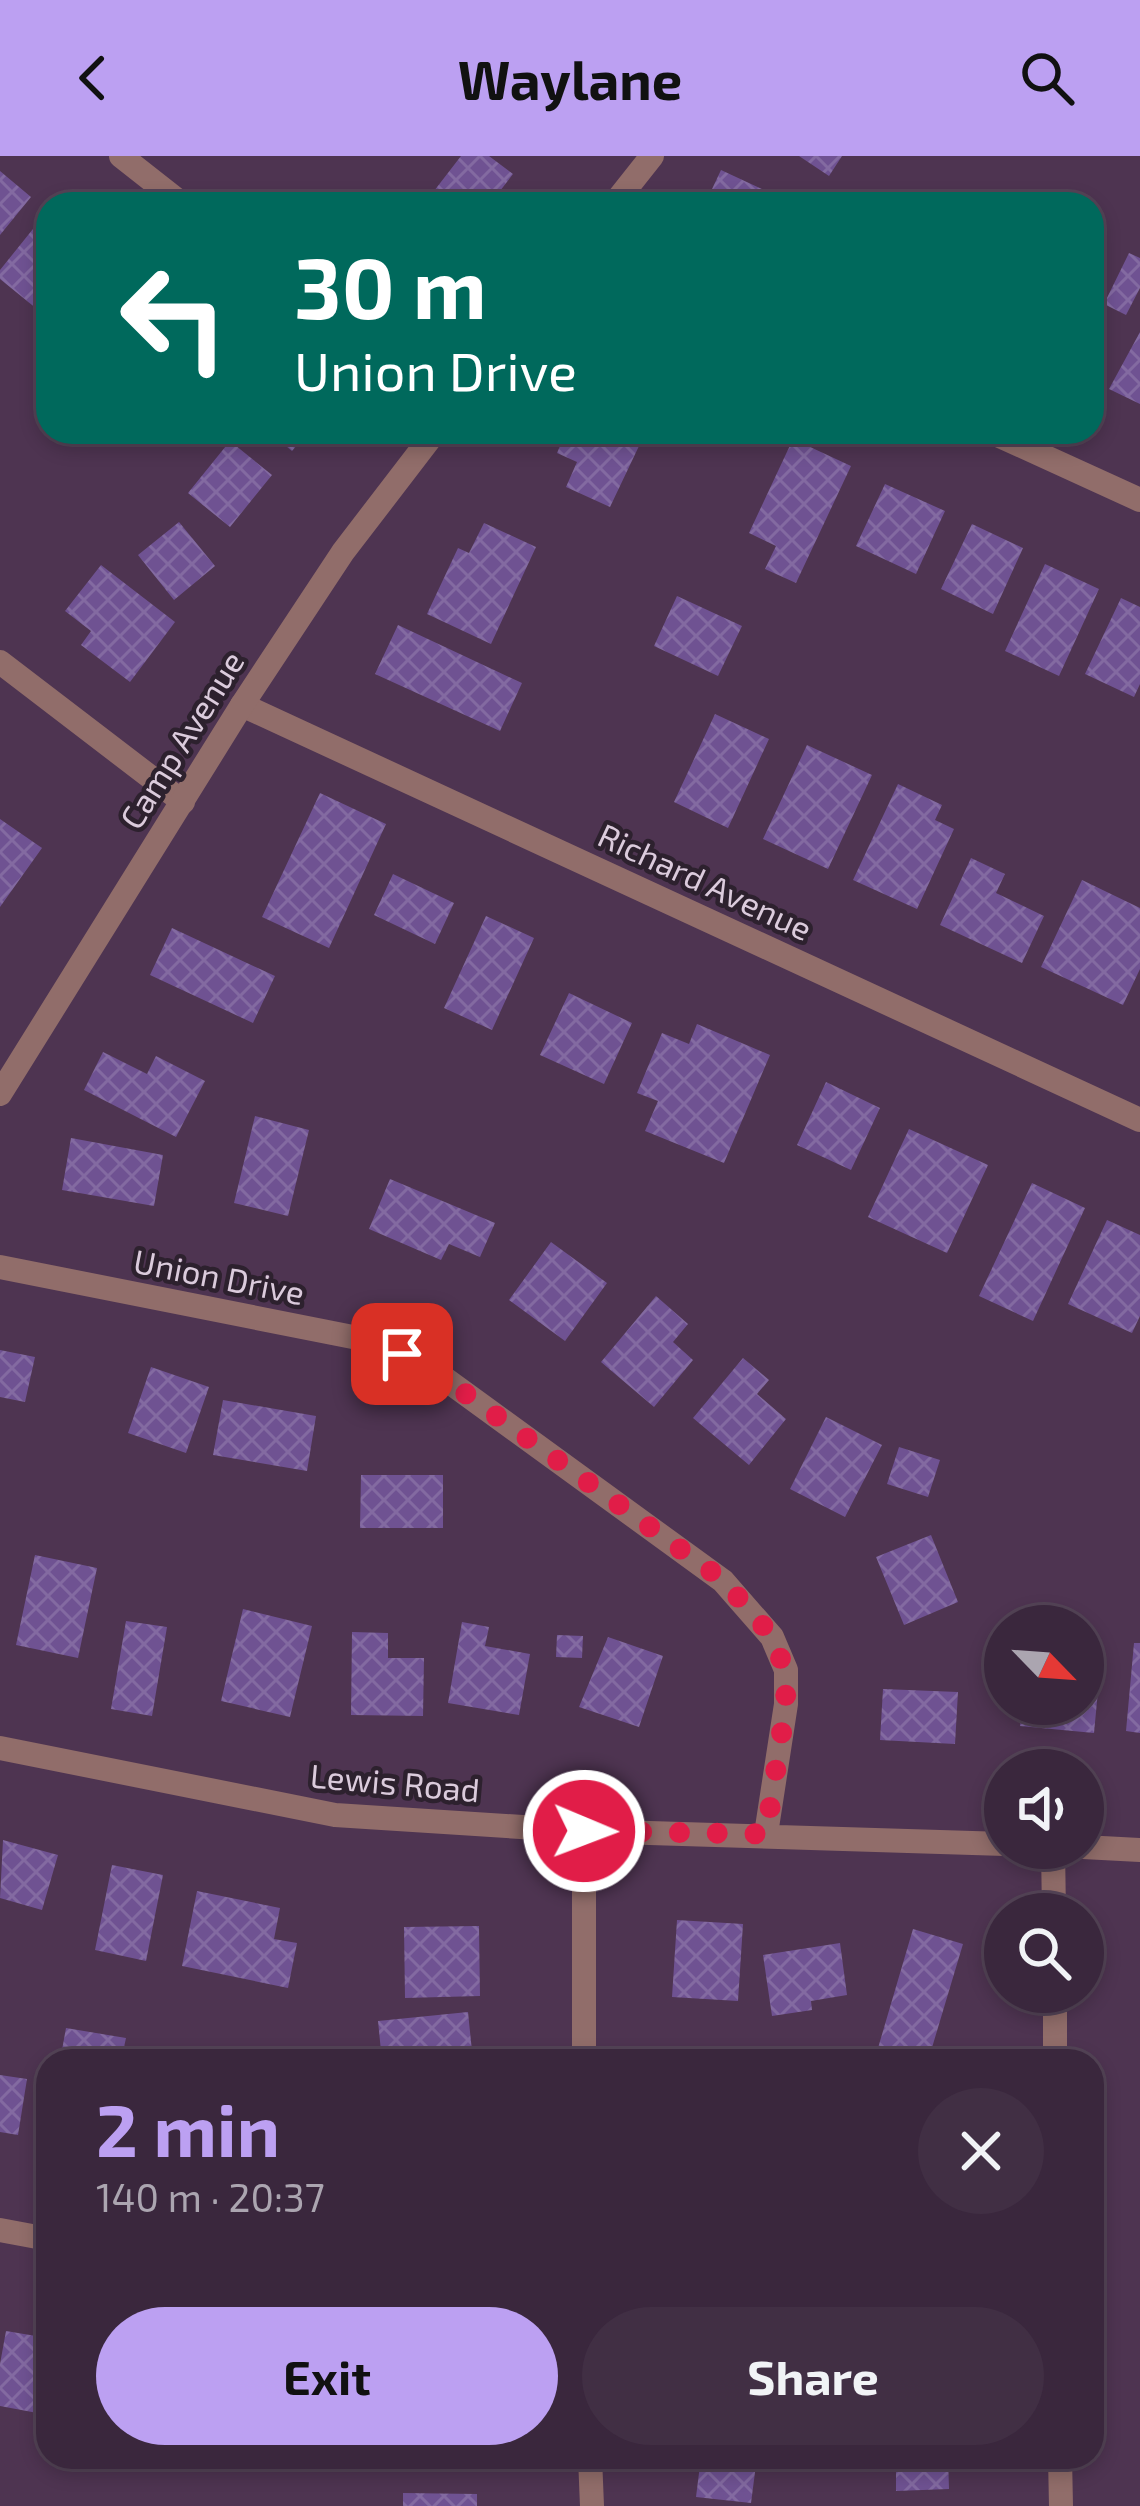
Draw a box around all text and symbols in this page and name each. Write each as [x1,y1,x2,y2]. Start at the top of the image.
icon: back [60,45,126,111]
icon: search [1014,45,1080,111]
text: Waylane [458,46,682,111]
text: 30 m [294,235,487,336]
icon: left [96,240,252,396]
text: Union Drive [294,337,577,402]
street label: Camp Avenue [111,643,252,836]
street label: Richard Avenue [592,814,819,948]
street label: Union Drive [130,1240,308,1312]
pin [351,1303,453,1405]
icon: arrive [369,1321,435,1387]
north arrow [984,1605,1104,1725]
map controls [984,1605,1104,2013]
button: sound [984,1749,1104,1869]
street label: Lewis Road [309,1755,482,1809]
position arrow [521,1768,647,1894]
button: search [984,1893,1104,2013]
text: 2 min [96,2085,280,2171]
button: close [918,2088,1044,2214]
text: 140 m · 20:37 [96,2173,325,2220]
button: Exit [96,2307,558,2445]
button: Share [582,2307,1044,2445]

